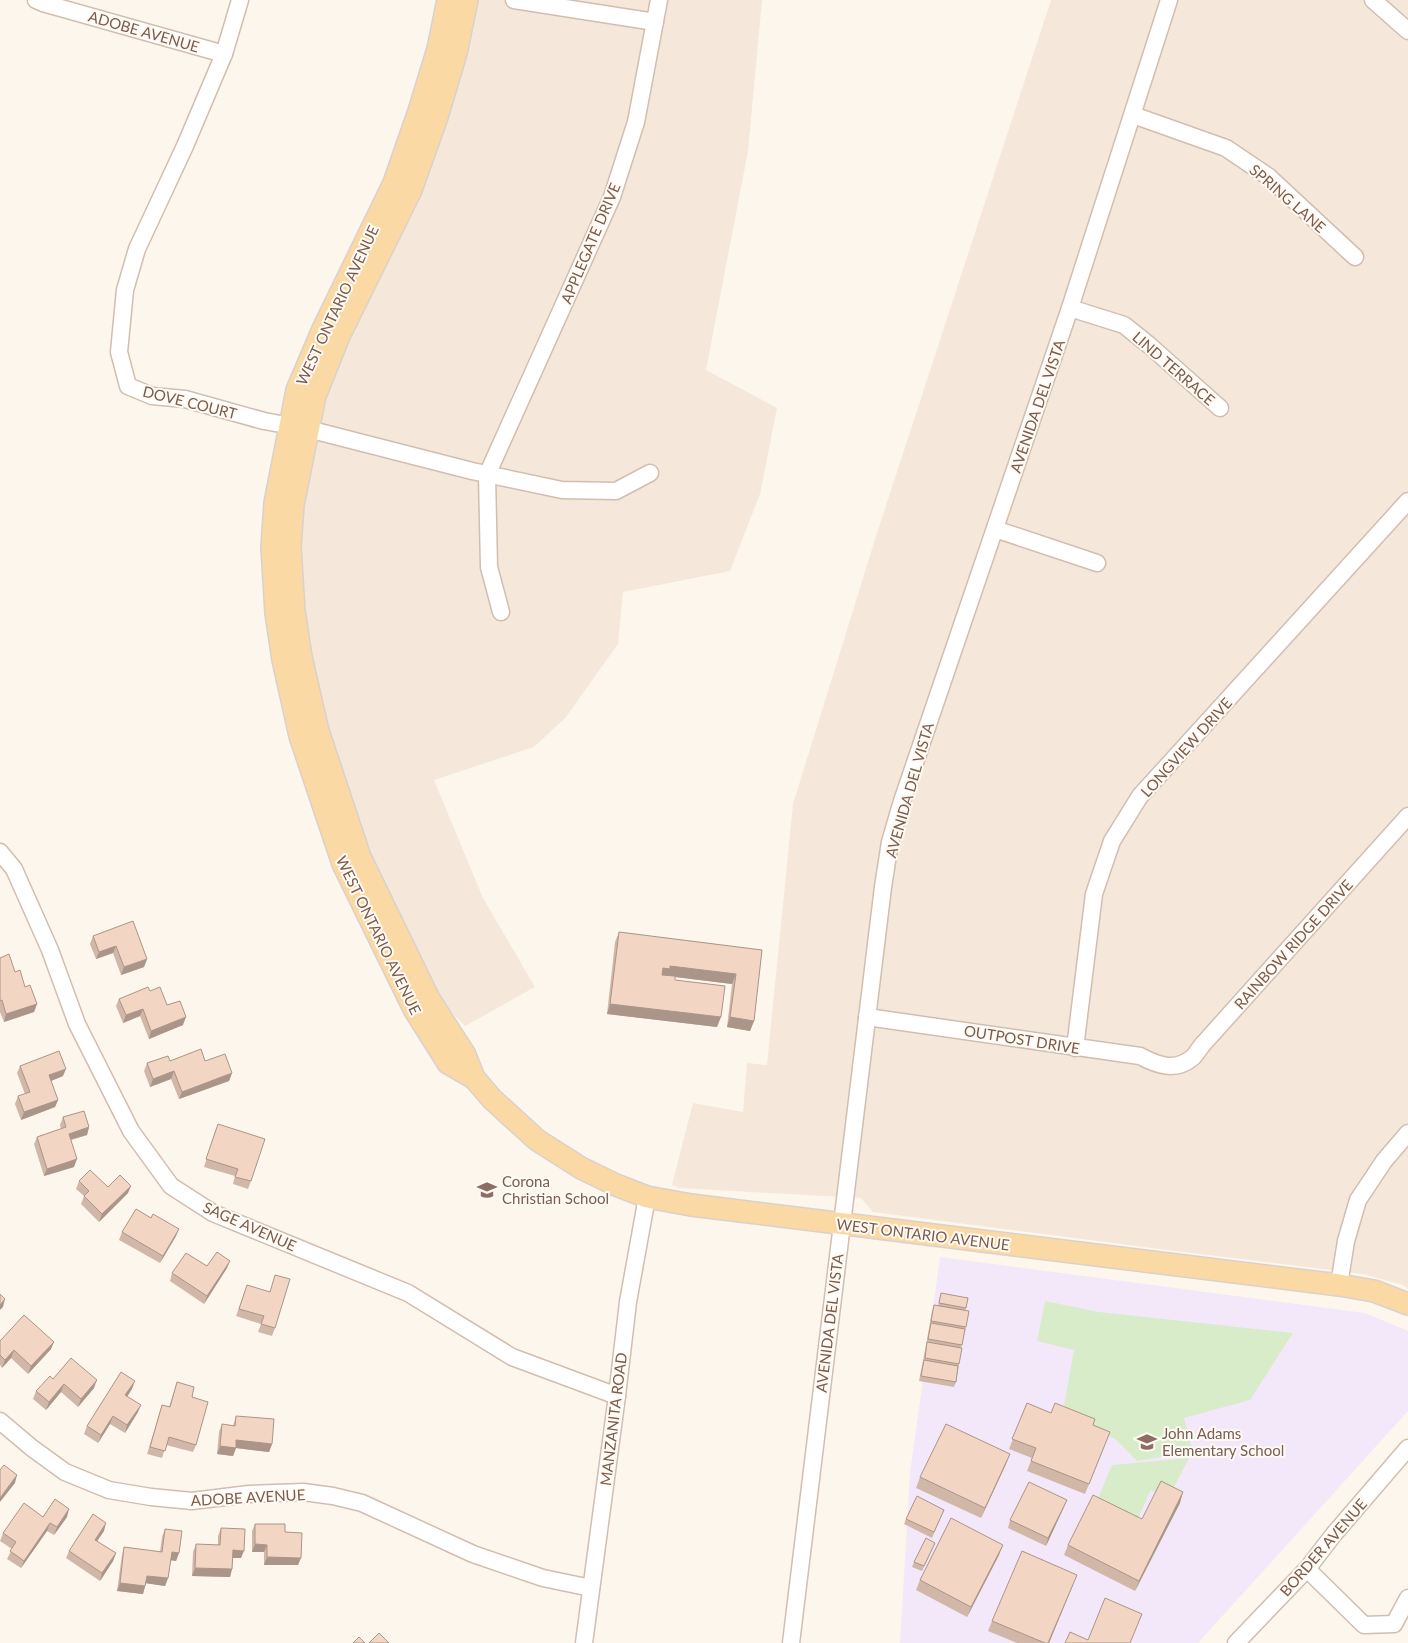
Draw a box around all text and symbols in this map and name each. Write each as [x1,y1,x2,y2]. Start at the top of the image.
street label: ADOBE AVENUE [86,7,202,55]
street label: SPRING LANE [1246,160,1330,236]
street label: APPLEGATE DRIVE [556,180,624,306]
street label: WEST ONTARIO AVENUE [292,222,382,388]
street label: LIND TERRACE [1129,327,1219,409]
street label: AVENIDA DEL VISTA [1006,336,1068,475]
street label: DOVE COURT [141,382,239,422]
street label: LONGVIEW DRIVE [1137,694,1235,800]
street label: AVENIDA DEL VISTA [881,720,937,860]
street label: WEST ONTARIO AVENUE [333,853,425,1017]
street label: RAINBOW RIDGE DRIVE [1230,875,1356,1013]
street label: OUTPOST DRIVE [963,1021,1081,1057]
place label: Corona Christian School [502,1172,609,1207]
school or university icon: Corona Christian School [476,1179,498,1201]
street label: SAGE AVENUE [201,1197,299,1255]
street label: WEST ONTARIO AVENUE [835,1214,1011,1254]
street label: AVENIDA DEL VISTA [812,1252,847,1393]
street label: MANZANITA ROAD [596,1351,630,1487]
place label: John Adams Elementary School [1162,1424,1284,1459]
school or university icon: John Adams Elementary School [1136,1431,1158,1453]
street label: ADOBE AVENUE [190,1485,306,1509]
street label: BORDER AVENUE [1276,1495,1370,1599]

